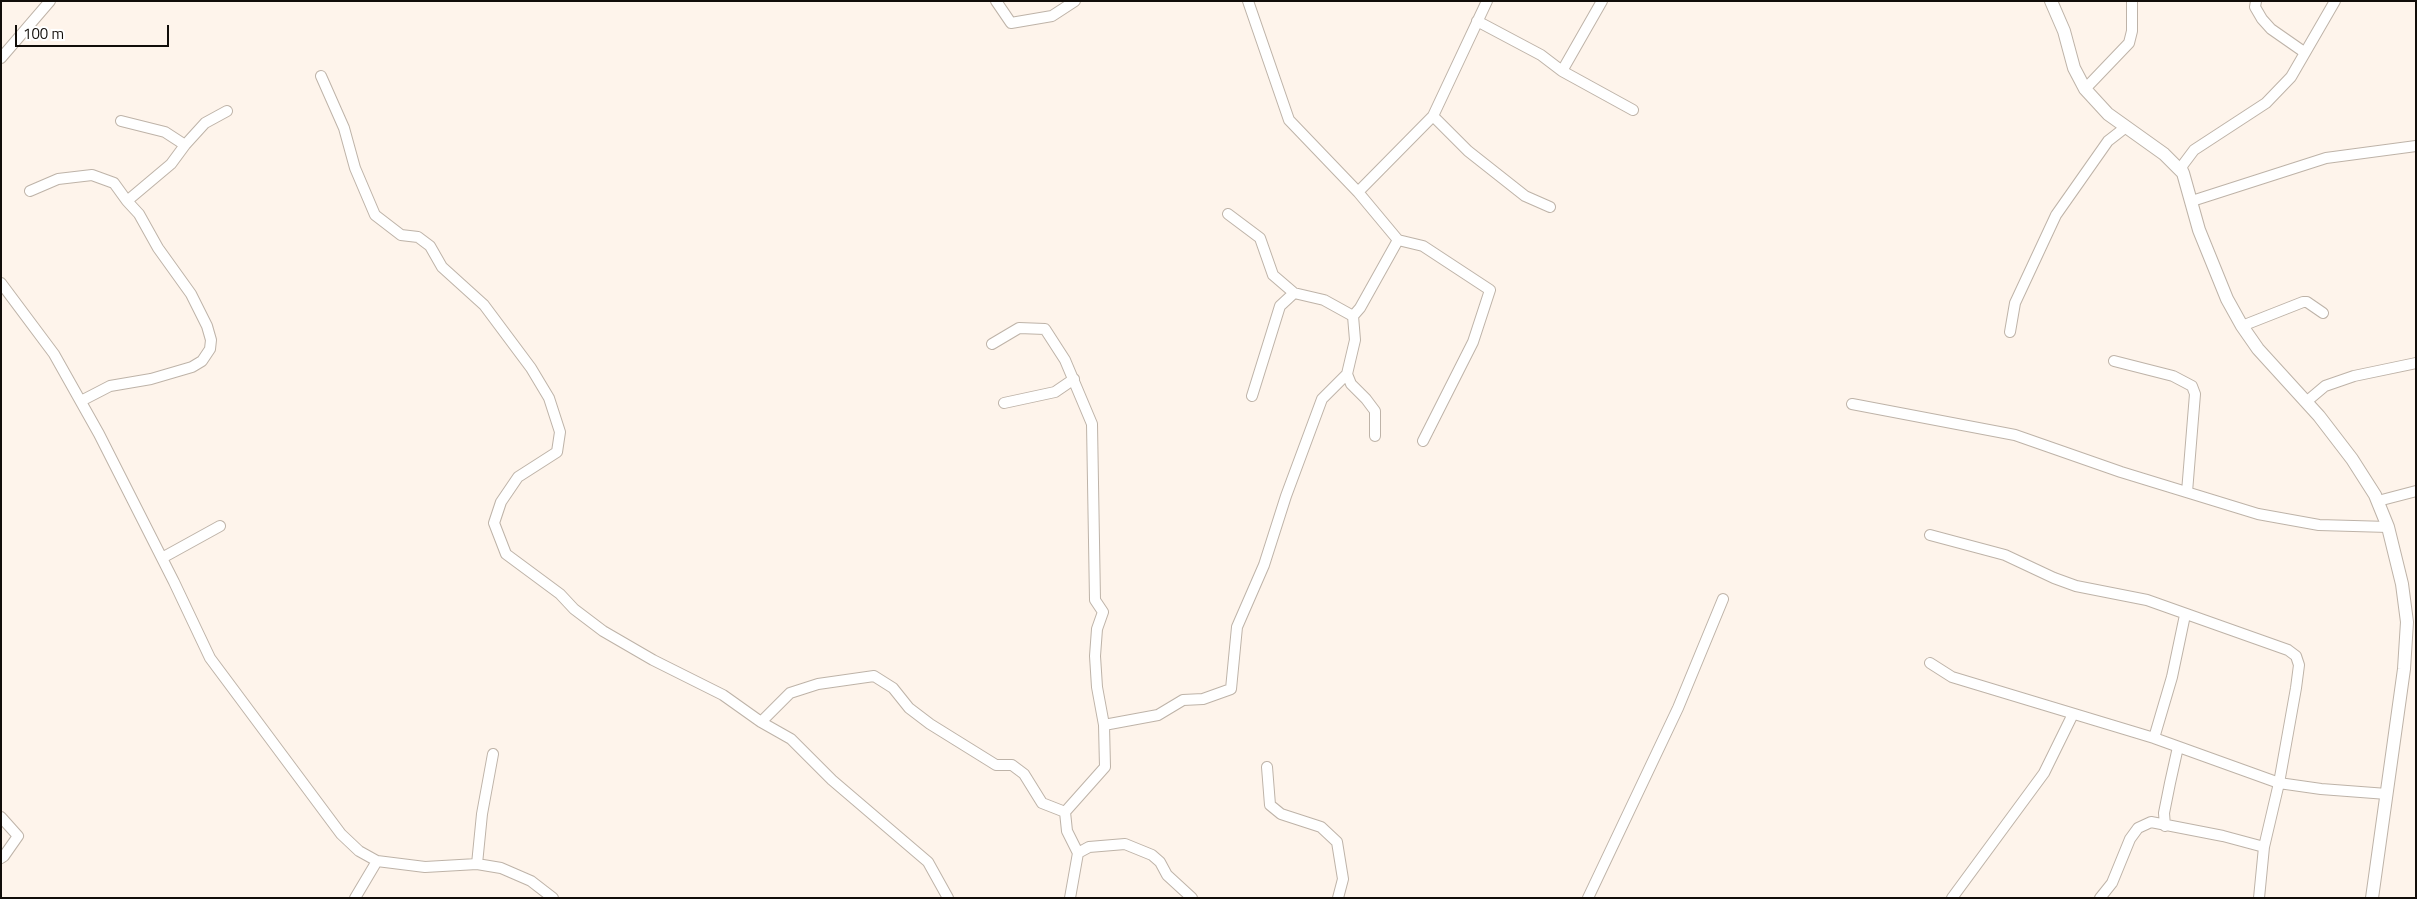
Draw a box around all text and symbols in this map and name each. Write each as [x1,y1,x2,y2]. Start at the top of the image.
scale bar [18,15,171,47]
text: 100 m [23,22,64,45]

